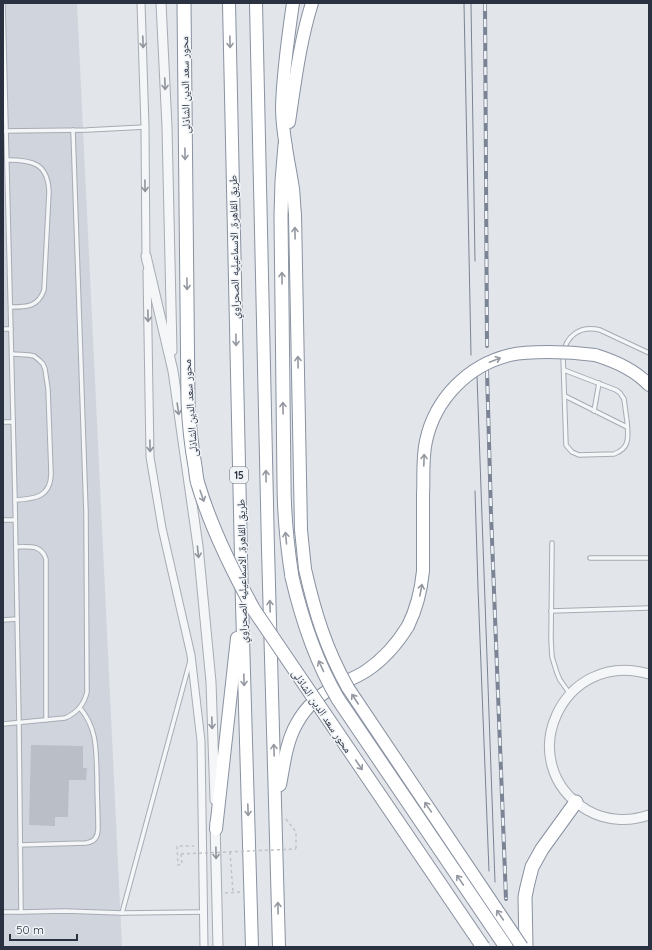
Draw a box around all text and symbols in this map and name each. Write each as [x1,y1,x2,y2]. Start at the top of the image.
one-way arrow [139,35,146,48]
one-way arrow [226,35,233,48]
street label: محور سعد الدين الشاذلى [177,36,193,134]
one-way arrow [161,77,169,90]
one-way arrow [181,147,189,160]
street label: طريق القاهرة, الاسماعيليه الصحراوي [226,175,244,319]
one-way arrow [142,179,149,192]
one-way arrow [291,227,299,240]
one-way arrow [278,272,285,285]
one-way arrow [183,277,191,290]
one-way arrow [144,309,151,322]
one-way arrow [232,333,240,346]
one-way arrow [488,355,500,363]
one-way arrow [294,356,302,369]
street label: محور سعد الدين الشاذلى [180,359,200,457]
one-way arrow [174,402,182,415]
one-way arrow [279,402,287,415]
one-way arrow [146,439,154,452]
one-way arrow [420,454,428,467]
road number: 15 [230,467,248,483]
one-way arrow [263,470,270,483]
one-way arrow [199,490,206,503]
street label: طريق القاهرة, الاسماعيليه الصحراوي [234,499,252,643]
one-way arrow [283,532,290,545]
one-way arrow [194,545,202,558]
one-way arrow [417,584,425,597]
one-way arrow [266,600,273,613]
one-way arrow [317,660,324,672]
street label: محور سعد الدين الشاذلى [289,667,355,755]
one-way arrow [241,673,248,686]
one-way arrow [351,693,359,705]
one-way arrow [209,716,216,729]
one-way arrow [270,744,278,757]
one-way arrow [355,759,363,770]
one-way arrow [424,802,432,813]
one-way arrow [244,803,252,816]
one-way arrow [212,846,220,859]
one-way arrow [456,875,464,886]
one-way arrow [274,902,282,915]
one-way arrow [496,909,505,920]
scale bar [10,916,77,942]
text: 50 m [16,922,44,937]

